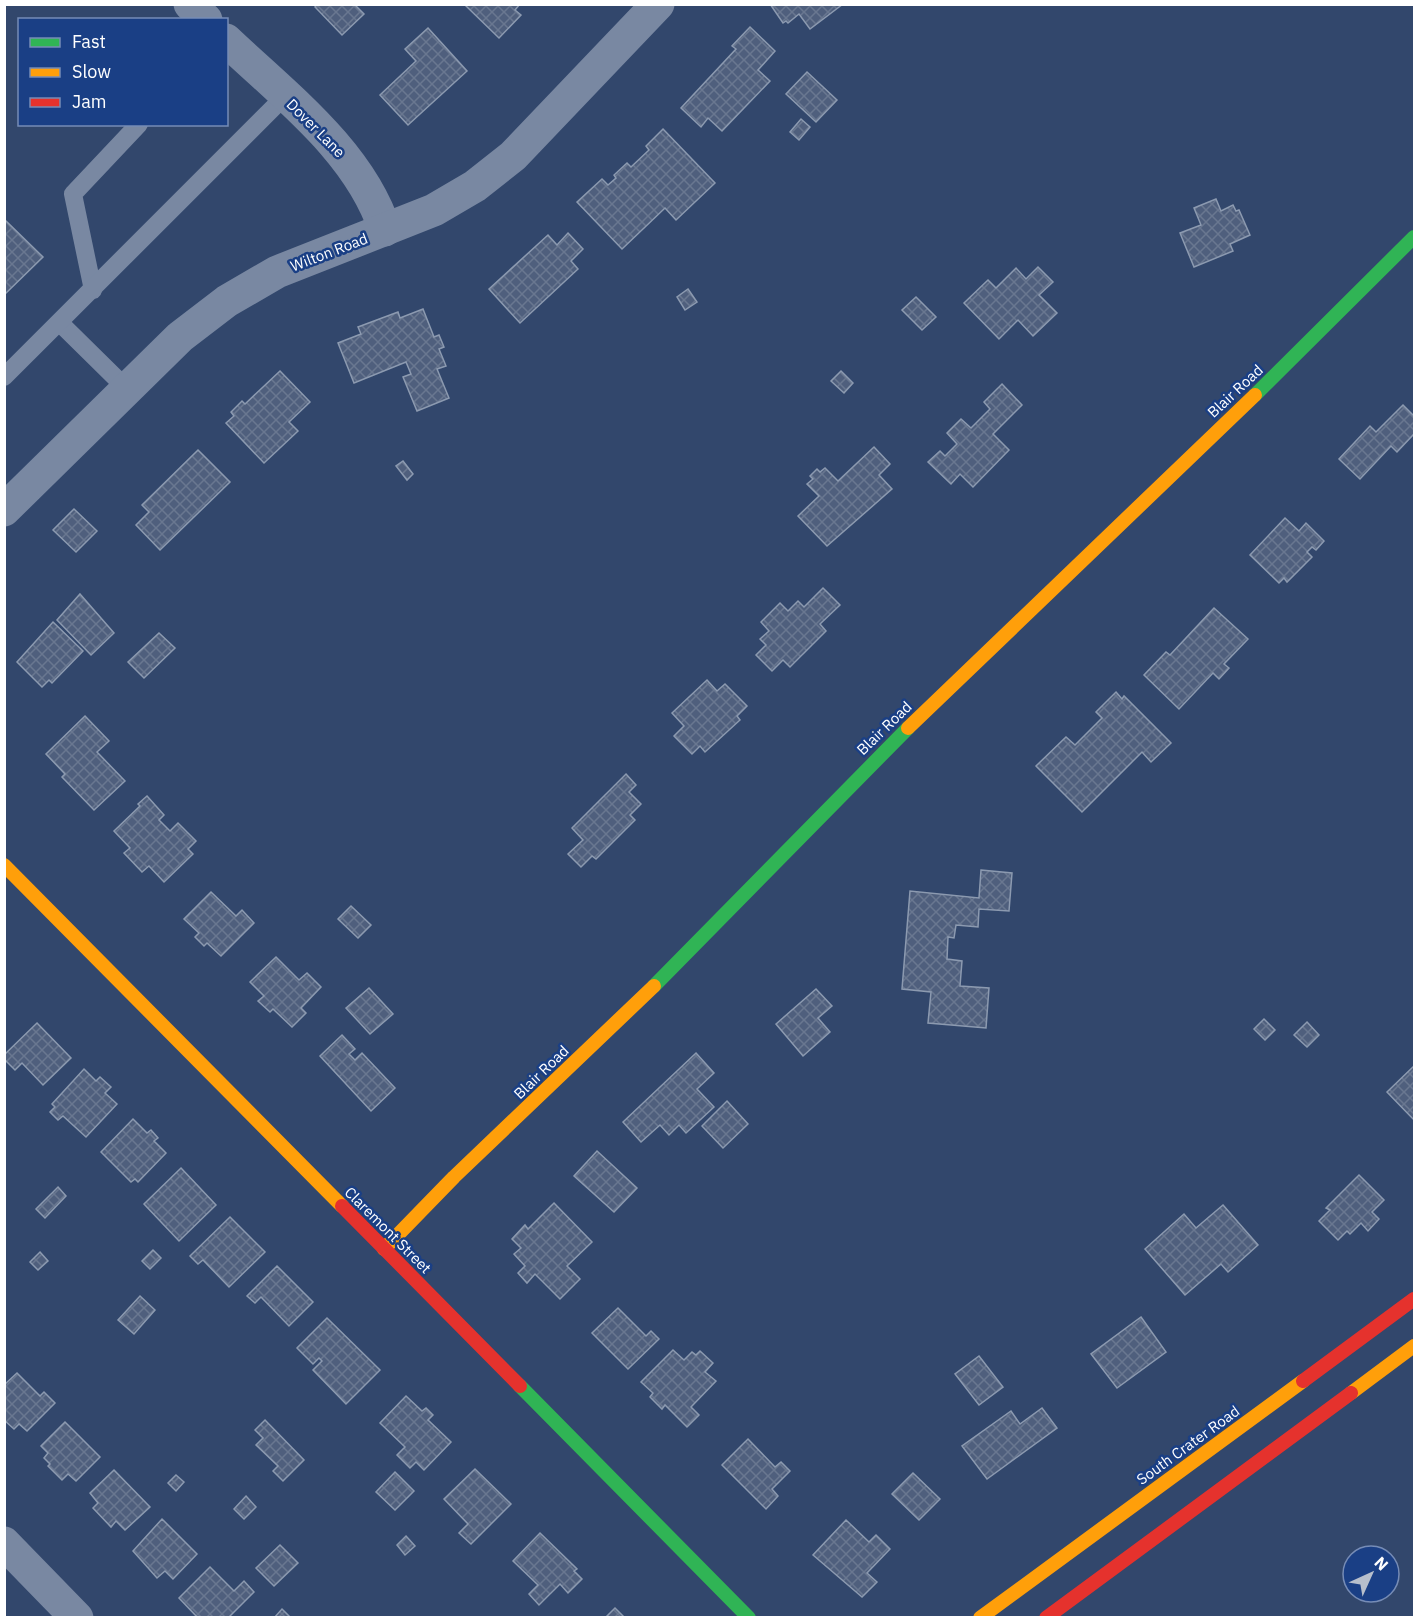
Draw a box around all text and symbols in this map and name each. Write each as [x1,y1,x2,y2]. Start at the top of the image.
legend [18,18,228,126]
text: Fast [72,30,106,53]
text: Slow [72,60,111,83]
text: Jam [72,90,107,113]
street label: Dover Lane [283,95,349,161]
street label: Wilton Road [288,229,370,275]
street label: Blair Road [1203,360,1267,422]
street label: Blair Road [853,697,915,759]
street label: Blair Road [510,1041,572,1103]
street label: Claremont Street [341,1183,435,1277]
street label: South Crater Road [1133,1401,1243,1489]
north arrow [1341,1544,1401,1604]
text: N [1370,1552,1393,1575]

